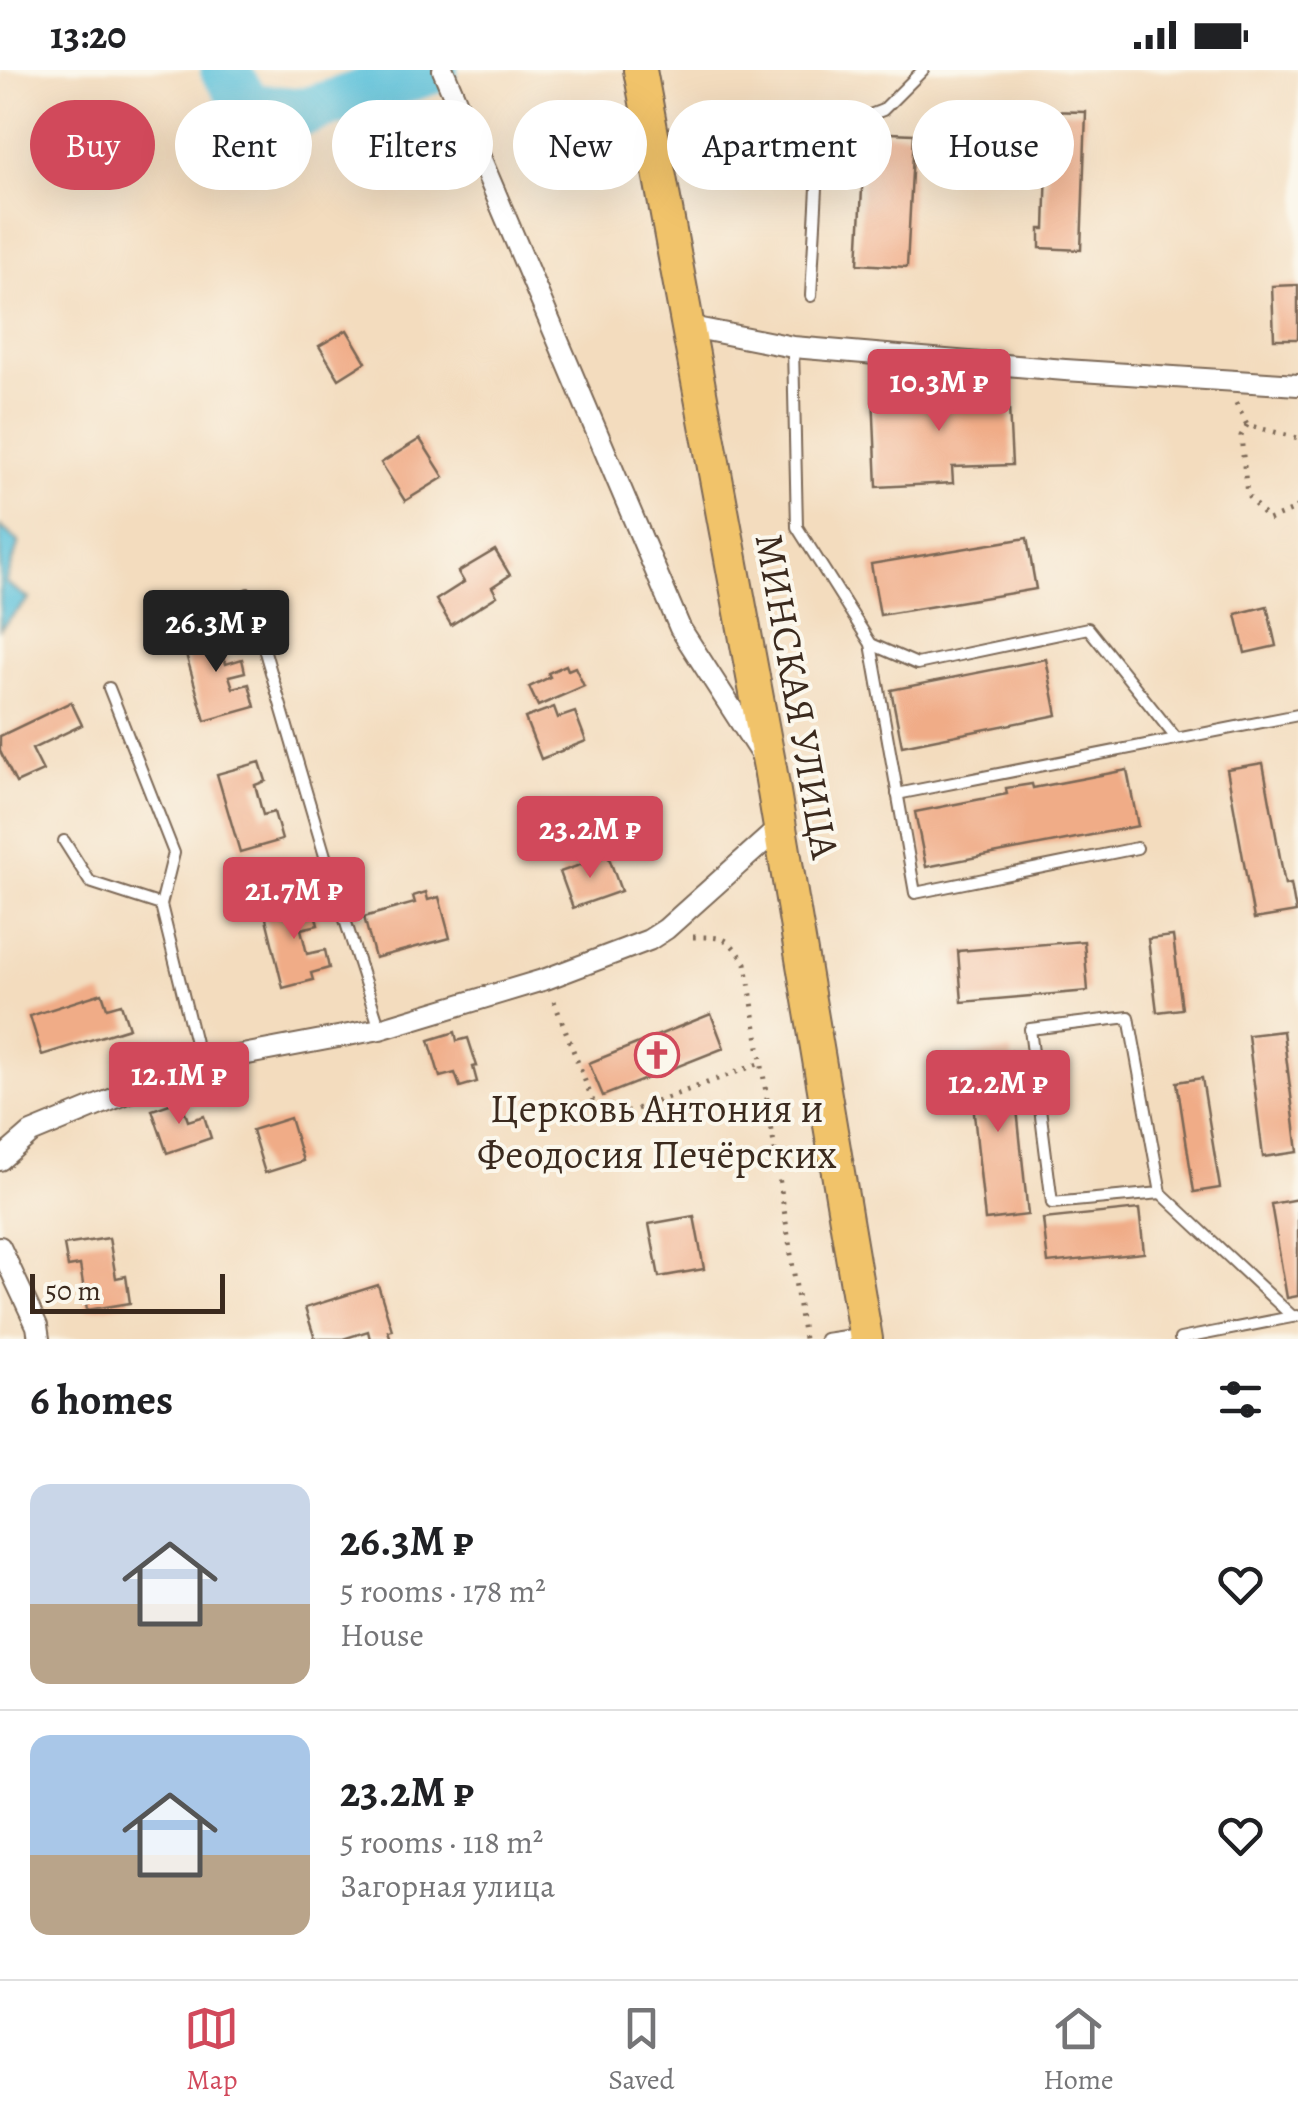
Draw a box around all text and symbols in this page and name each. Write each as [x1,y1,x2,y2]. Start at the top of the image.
text: 13:20 [50,9,126,61]
chip: Buy [30,100,155,190]
chip: Rent [175,100,312,190]
chip: Filters [332,100,493,190]
chip: New [513,100,647,190]
chip: Apartment [667,100,892,190]
chip: House [912,100,1074,190]
pin: 10.3M ₽ [847,349,1031,434]
text: 10.3M ₽ [890,359,988,403]
street label: МИНСКАЯ УЛИЦА [742,529,853,864]
pin: 26.3M ₽ [124,590,308,675]
text: 26.3M ₽ [165,600,267,644]
pin: 23.2M ₽ [498,796,682,881]
text: 23.2M ₽ [539,806,641,850]
pin: 21.7M ₽ [202,857,386,942]
text: 21.7M ₽ [245,867,343,911]
church icon: Церковь Антония и Феодосия Печёрских [634,1032,680,1078]
pin: 12.1M ₽ [87,1042,271,1127]
pin: 12.2M ₽ [906,1050,1090,1135]
text: 12.1M ₽ [131,1052,227,1096]
text: 12.2M ₽ [948,1060,1048,1104]
place label: Церковь Антония и Феодосия Печёрских [477,1081,837,1182]
scale bar [30,1269,225,1314]
text: 50 m [45,1272,101,1310]
text: 6 homes [30,1371,173,1428]
icon: filters [1213,1372,1268,1427]
text: 26.3M ₽ [340,1512,473,1569]
icon: home [110,1524,230,1644]
icon: heart [1213,1557,1268,1612]
text: 5 rooms · 178 m² [340,1569,546,1613]
text: House [340,1613,424,1657]
text: 23.2M ₽ [340,1763,474,1820]
icon: home [110,1775,230,1895]
icon: heart [1213,1808,1268,1863]
text: 5 rooms · 118 m² [340,1820,543,1864]
text: Загорная улица [340,1864,555,1908]
tab: Map [184,2001,239,2099]
tab: Saved [608,2001,675,2099]
tab: Home [1043,2001,1114,2099]

